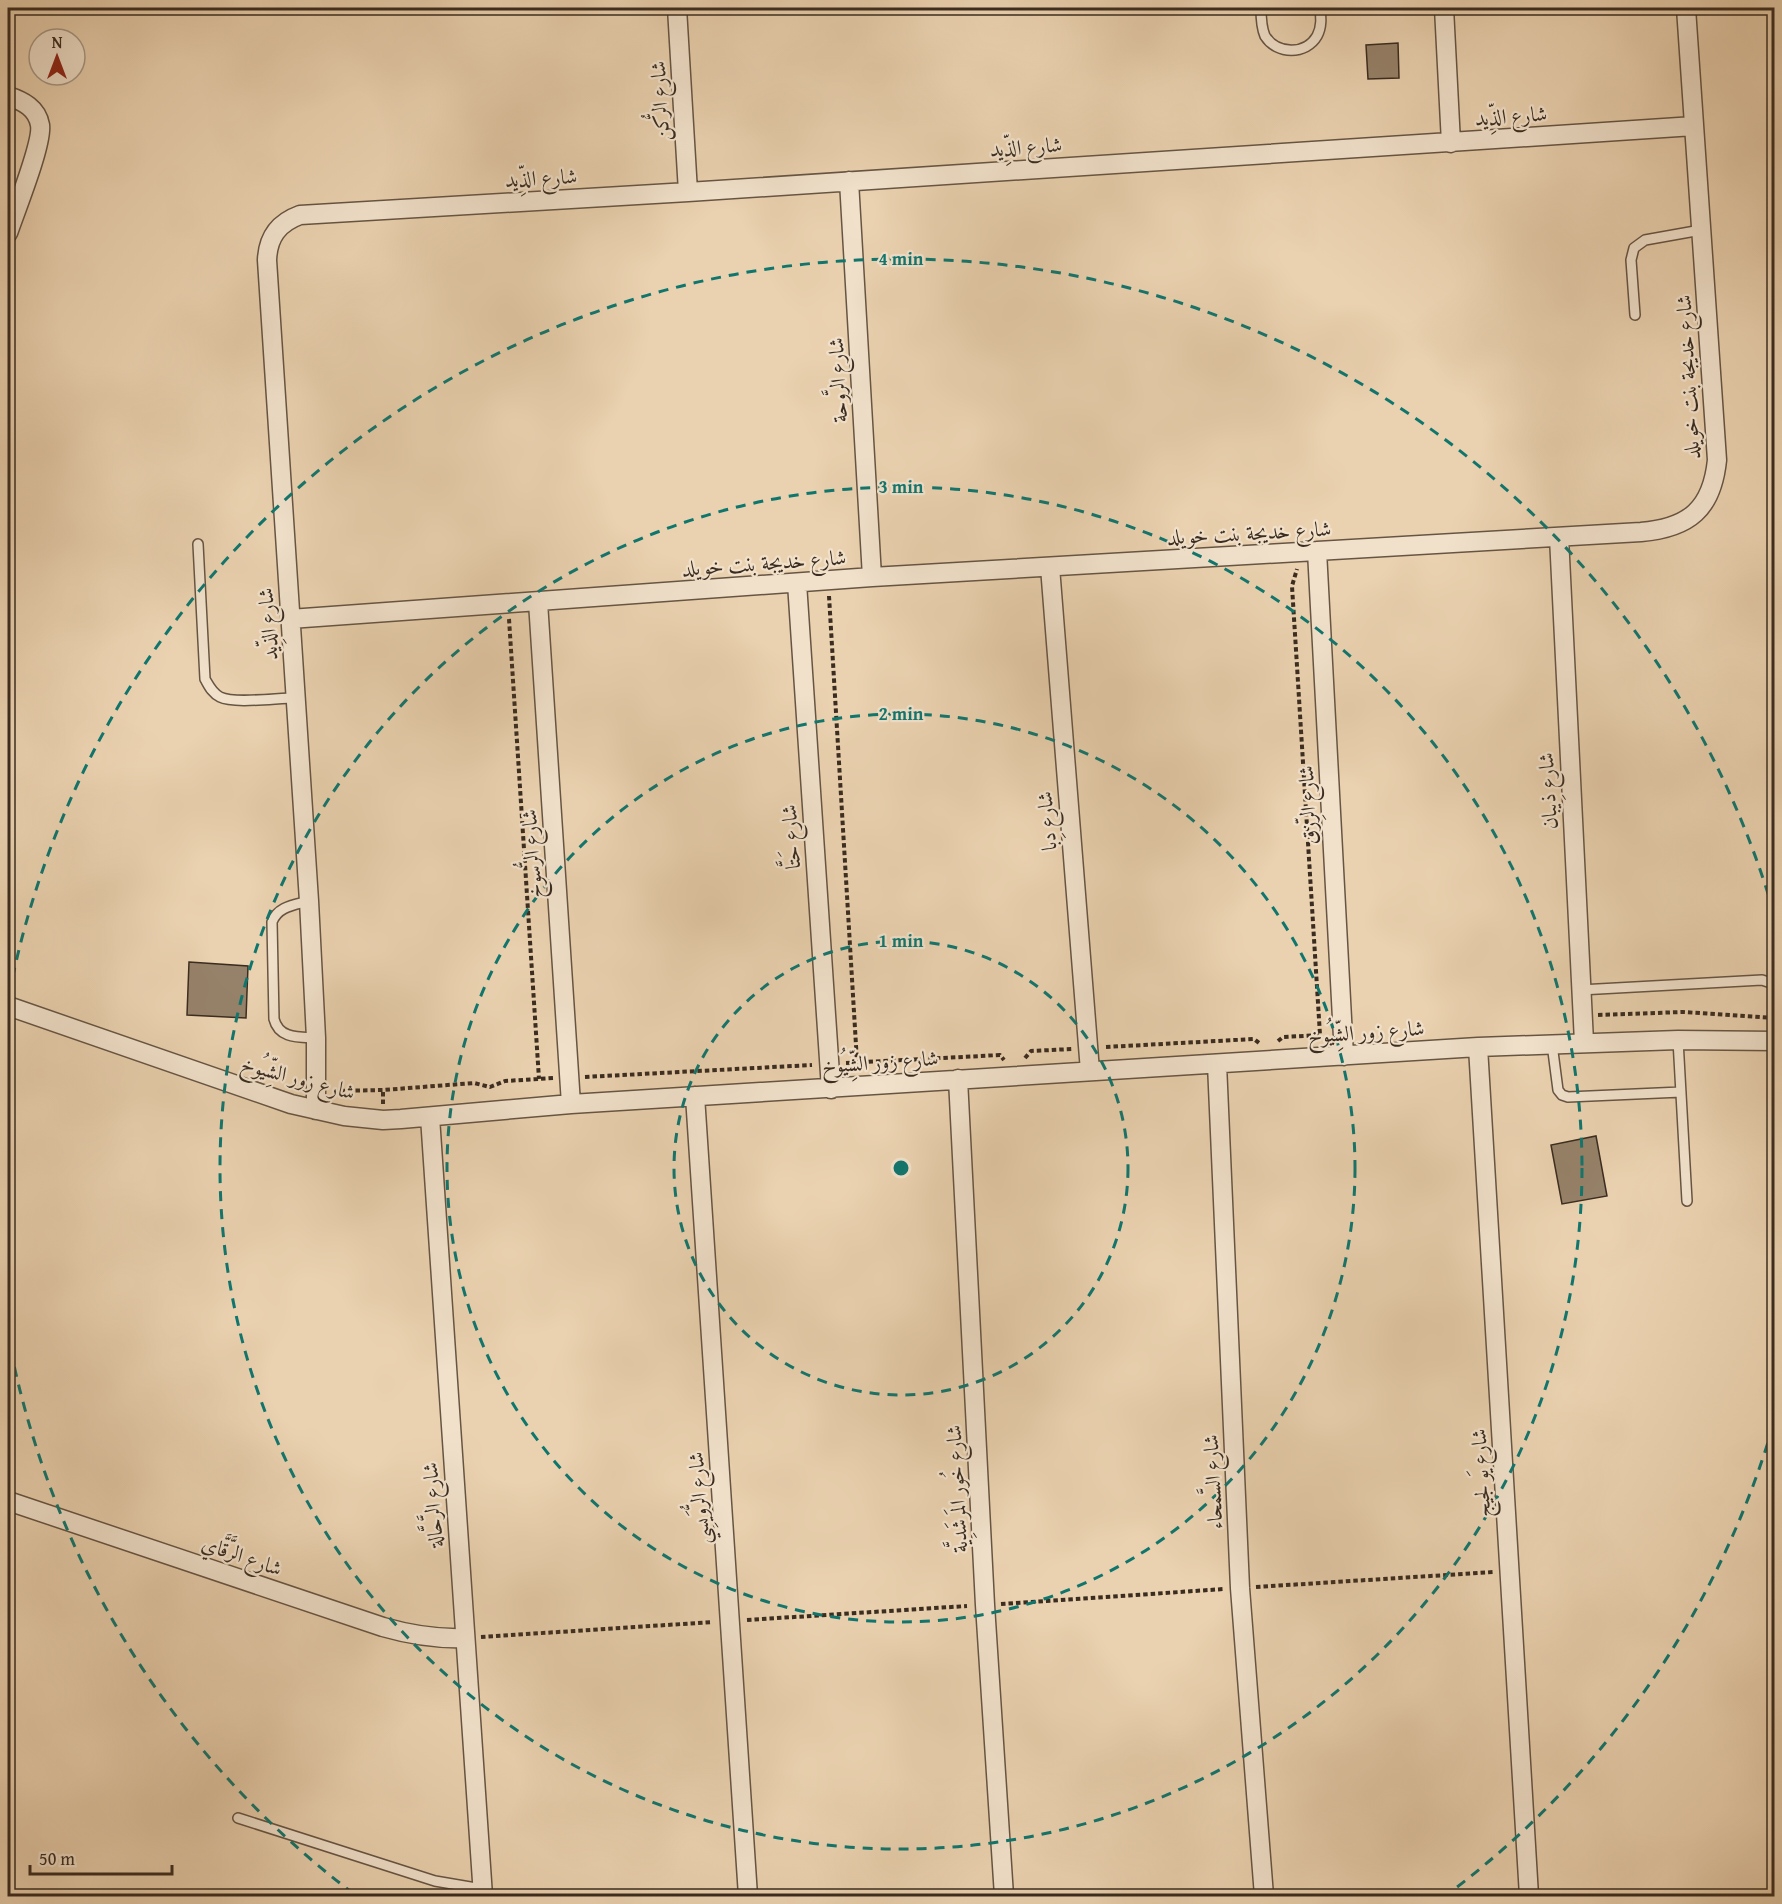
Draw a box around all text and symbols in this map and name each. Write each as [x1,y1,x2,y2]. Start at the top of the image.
north arrow [27,27,87,87]
text: N [52,30,63,54]
street label: شارع الرُّكن [637,60,680,142]
street label: شارع الذِّيد [1474,98,1548,136]
street label: شارع الذِّيد [989,129,1063,167]
street label: شارع الذِّيد [504,160,578,198]
text: 4 min [879,245,924,272]
street label: شارع خديجة بنت خويلد [1668,294,1710,460]
street label: شارع الرَّوحة [818,336,858,424]
text: 3 min [879,473,924,500]
street label: شارع خديجة بنت خويلد [1166,513,1332,555]
street label: شارع خديجة بنت خويلد [681,541,847,587]
street label: شارع الذِّيد [250,587,288,661]
text: 2 min [879,700,924,727]
street label: شارع ذِيبان [1530,752,1568,830]
street label: شارع الرِّزق [1290,765,1328,845]
street label: شارع دِبا [1028,790,1068,852]
street label: شارع حَتَّا [771,803,811,871]
street label: شارع الرُّسوخ [508,808,554,900]
text: 1 min [879,927,924,954]
street label: شارع زور الشِّيُوخ [1306,1010,1426,1055]
street label: شارع زور الشِّيُوخ [820,1040,940,1085]
street label: شارع زور الشِّيُوخ [236,1045,359,1112]
centre of rings [891,1158,911,1178]
street label: شارع خُور المَرشَدِيَّة [936,1424,978,1554]
street label: شارع يَو لجيج [1463,1428,1502,1518]
street label: شارع السَّمحاء [1192,1434,1233,1530]
street label: شارع الرُّوَيسِي [675,1450,722,1546]
street label: شارع الرَّحَّالة [412,1461,454,1550]
street label: شارع الرَّقَّاي [197,1525,287,1587]
scale bar [30,1838,172,1876]
text: 50 m [39,1845,75,1872]

